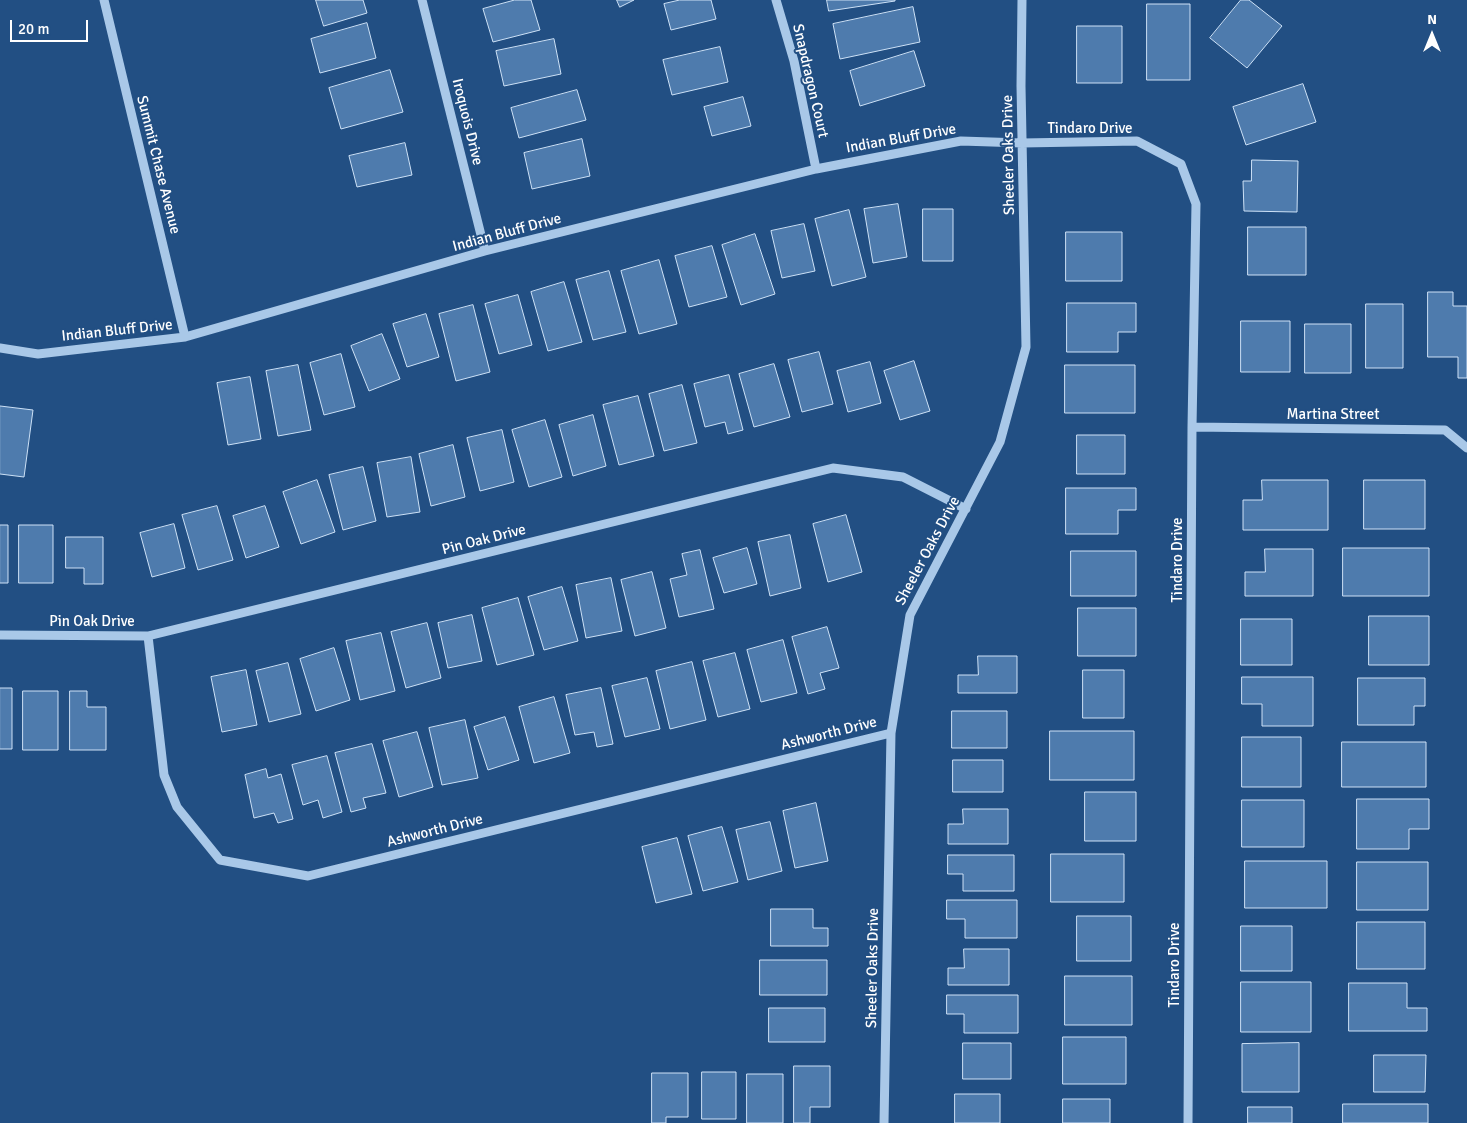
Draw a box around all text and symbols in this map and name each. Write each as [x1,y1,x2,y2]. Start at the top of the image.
scale bar [12,10,90,42]
north arrow [1407,10,1457,60]
text: N [1427,11,1437,28]
text: 20 m [18,20,49,38]
street label: Snapdragon Court [788,22,832,140]
street label: Iroquois Drive [448,77,486,167]
street label: Summit Chase Avenue [132,94,184,236]
street label: Sheeler Oaks Drive [999,95,1019,215]
street label: Indian Bluff Drive [844,120,958,158]
street label: Tindaro Drive [1047,120,1133,138]
street label: Indian Bluff Drive [451,210,563,256]
street label: Indian Bluff Drive [61,316,173,346]
street label: Martina Street [1286,406,1380,424]
street label: Sheeler Oaks Drive [892,494,964,608]
street label: Tindaro Drive [1169,517,1187,603]
street label: Pin Oak Drive [440,521,528,559]
street label: Pin Oak Drive [49,613,135,631]
street label: Ashworth Drive [779,713,879,755]
street label: Ashworth Drive [385,810,485,852]
street label: Sheeler Oaks Drive [863,908,883,1028]
street label: Tindaro Drive [1166,922,1184,1008]

